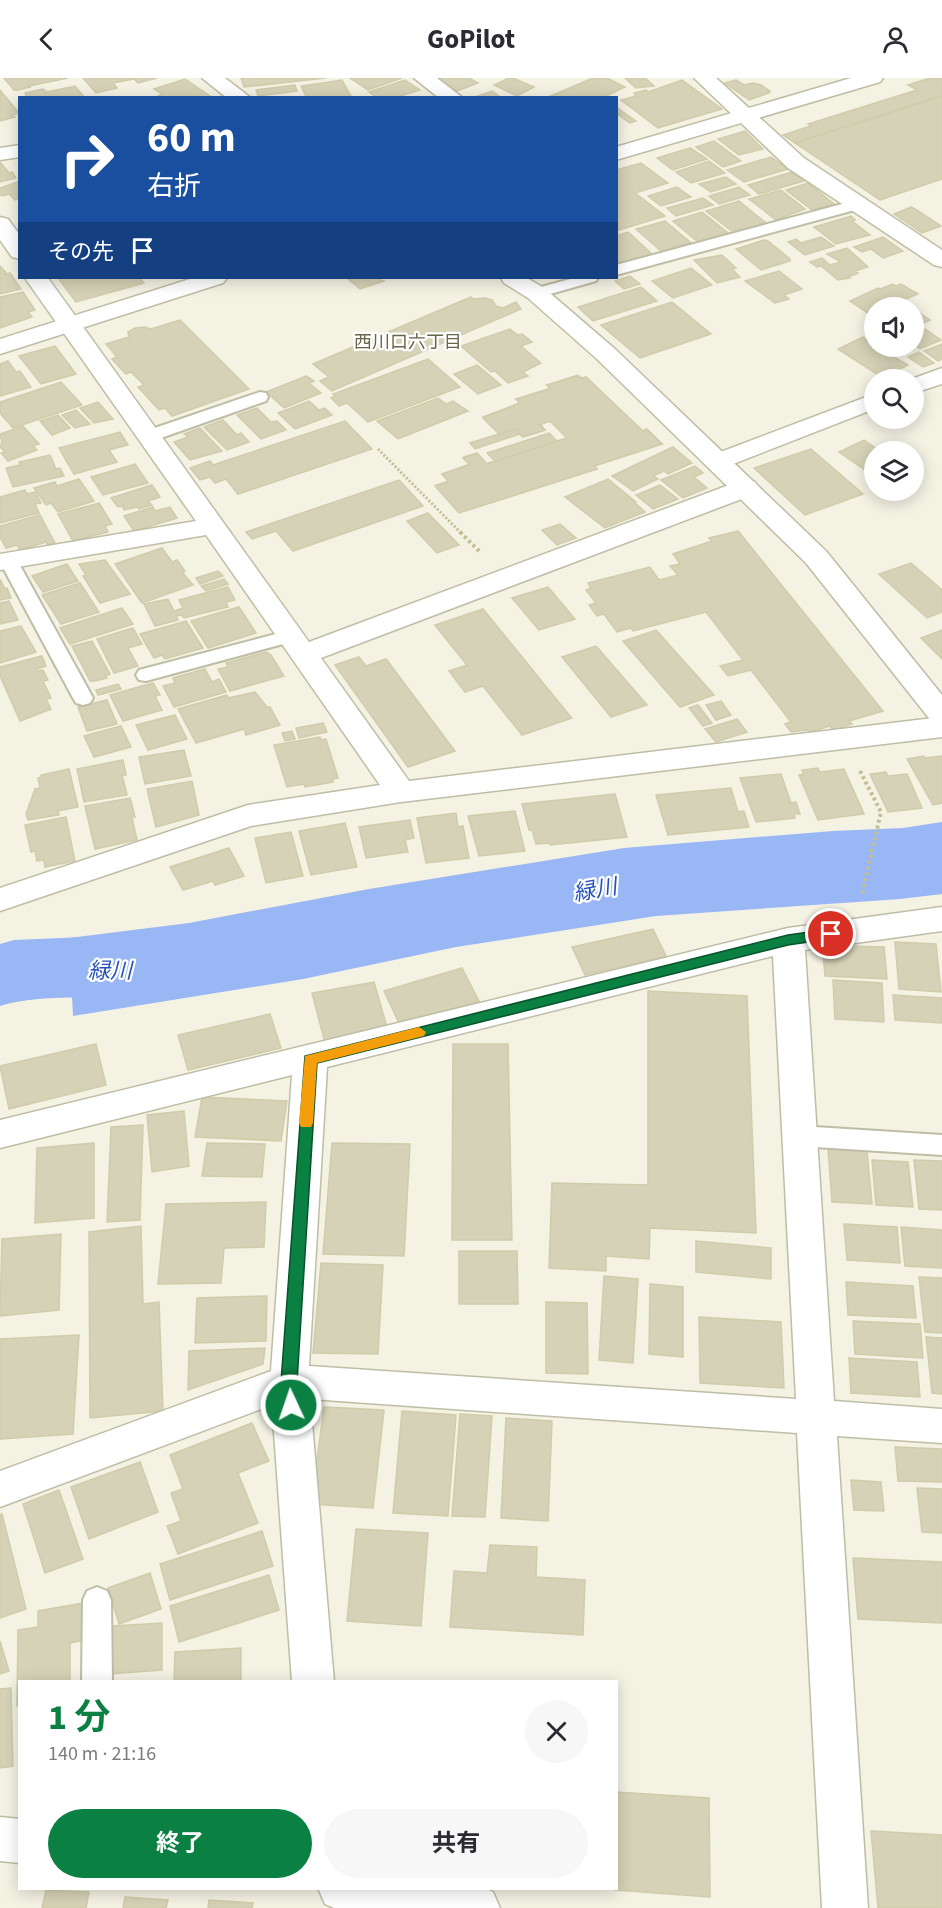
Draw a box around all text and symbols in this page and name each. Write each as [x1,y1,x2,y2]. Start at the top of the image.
text: GoPilot [427,20,515,59]
icon: back [30,23,63,56]
icon: person [879,23,912,56]
text: 60 m [147,108,236,168]
icon: right [48,120,126,198]
text: 右折 [147,167,201,206]
icon: arrive [126,234,159,267]
text: その先 [48,236,114,268]
map controls [864,297,924,501]
button: sound [864,297,924,357]
district label: 西川口六丁目 [354,330,462,355]
button: search [864,369,924,429]
button: layers [864,441,924,501]
water label: 緑川 [571,870,621,910]
pin [805,908,856,959]
icon: arrive [814,917,847,950]
water label: 緑川 [88,955,134,987]
position arrow [259,1373,323,1437]
text: 1 分 [48,1692,110,1743]
button: close [525,1700,588,1763]
text: 140 m · 21:16 [48,1740,156,1768]
button: 終了 [48,1809,312,1878]
button: 共有 [324,1809,588,1878]

